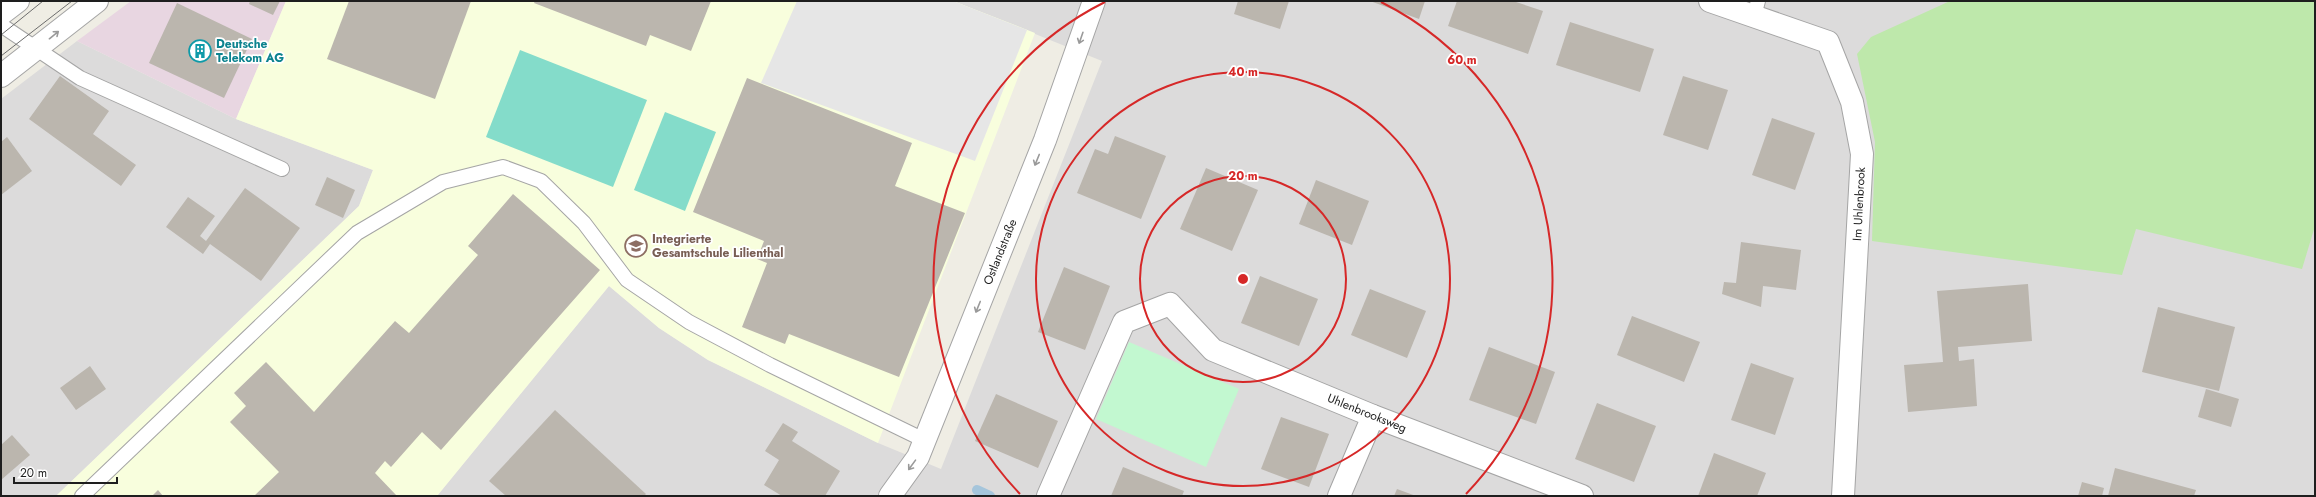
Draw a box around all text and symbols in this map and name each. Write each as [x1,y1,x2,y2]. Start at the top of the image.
one-way arrow [49,31,60,40]
one-way arrow [1077,31,1084,44]
place label: Deutsche Telekom AG [216,35,284,67]
building icon: Deutsche Telekom AG [187,38,213,64]
text: 60 m [1447,51,1477,69]
text: 40 m [1228,63,1258,81]
one-way arrow [1032,153,1040,165]
street label: Im Uhlenbrook [1848,166,1870,241]
text: 20 m [1228,167,1258,185]
street label: Ostlandstraße [979,216,1021,288]
place label: Integrierte Gesamtschule Lilienthal [652,230,783,262]
school or university icon: Integrierte Gesamtschule Lilienthal [623,233,649,259]
centre of rings [1236,272,1250,286]
one-way arrow [974,300,981,312]
street label: Uhlenbrooksweg [1325,389,1409,437]
scale bar [14,459,117,485]
one-way arrow [908,460,916,471]
text: 20 m [20,464,47,482]

